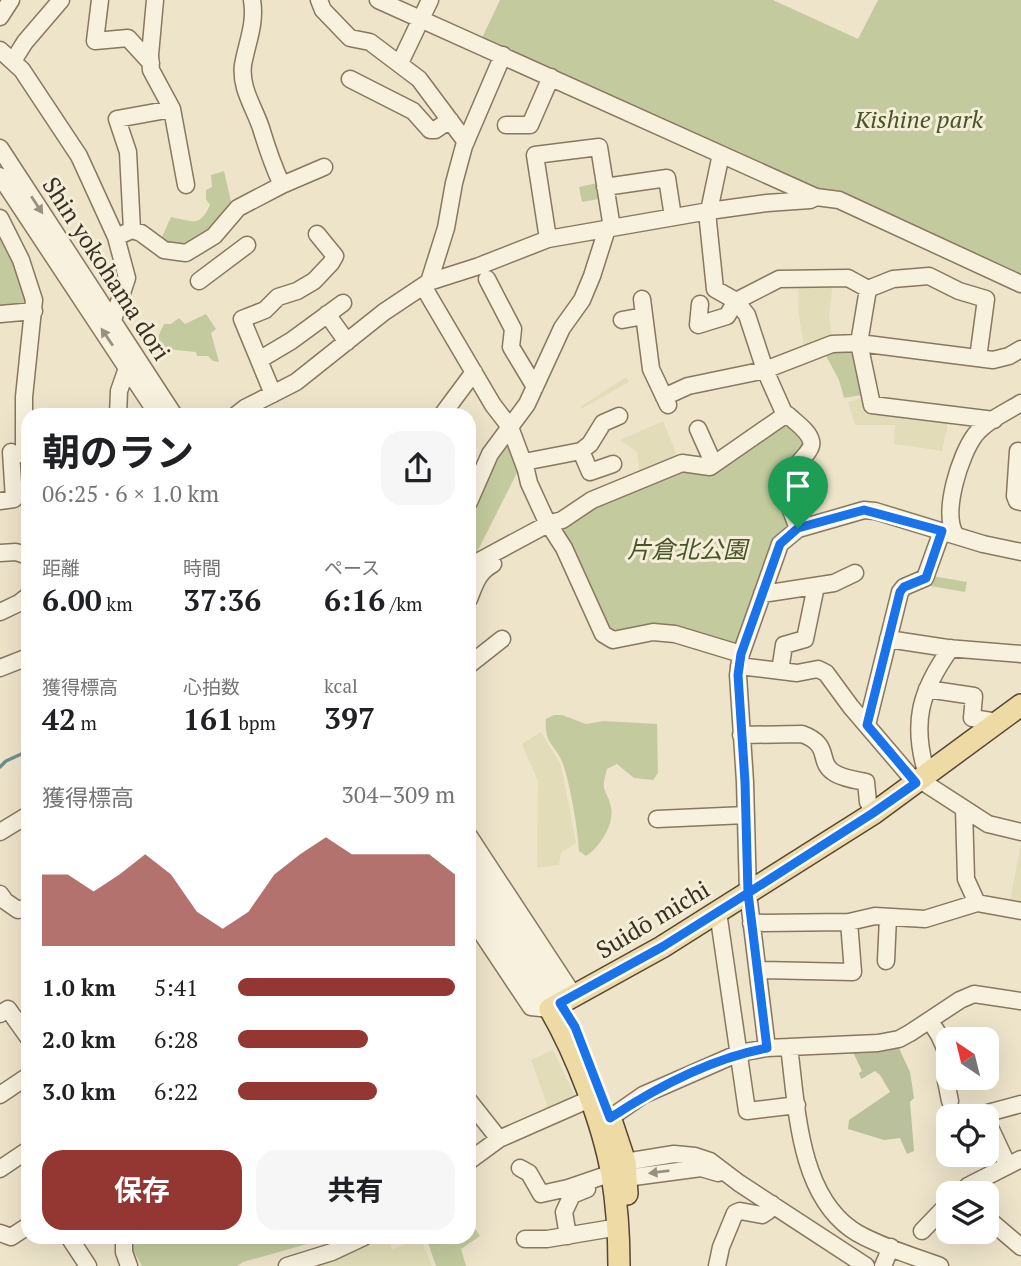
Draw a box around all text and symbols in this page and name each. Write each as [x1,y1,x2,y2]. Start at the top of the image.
park label: Kishine park [854,103,984,135]
street label: Shin yokohama dori [36,171,178,366]
one-way arrow [31,195,44,215]
one-way arrow [100,328,114,346]
text: 朝のラン [42,427,194,477]
button: share [381,431,455,505]
pin [768,456,828,528]
icon: arrive [779,467,817,505]
text: 06:25 · 6 × 1.0 km [42,478,219,509]
park label: 片倉北公園 [627,533,750,565]
text: 距離 [42,555,80,580]
text: 時間 [183,555,221,580]
text: ペース [324,555,380,580]
text: 6.00 [42,580,102,620]
text: 37:36 [183,580,261,620]
text: 6:16 [324,580,385,620]
text: km [102,591,133,616]
text: /km [385,591,423,616]
text: kcal [324,673,358,698]
text: 獲得標高 [42,674,118,699]
text: 心拍数 [183,674,240,699]
text: 397 [324,698,375,738]
text: 42 [42,699,76,739]
text: 161 [183,699,234,739]
text: m [76,710,97,735]
text: bpm [234,710,276,735]
text: 304–309 m [342,779,455,810]
text: 獲得標高 [42,782,134,813]
street label: Suidō michi [590,873,715,965]
text: 1.0 km [42,972,116,1003]
text: 5:41 [154,972,198,1003]
text: 2.0 km [42,1024,116,1055]
text: 6:28 [154,1024,198,1055]
north arrow [936,1027,999,1090]
map controls [936,1027,999,1244]
text: 3.0 km [42,1076,116,1107]
text: 6:22 [154,1076,198,1107]
button: locate [936,1104,999,1167]
button: 保存 [42,1150,242,1230]
button: 共有 [256,1150,455,1230]
one-way arrow [648,1167,670,1178]
button: layers [936,1181,999,1244]

